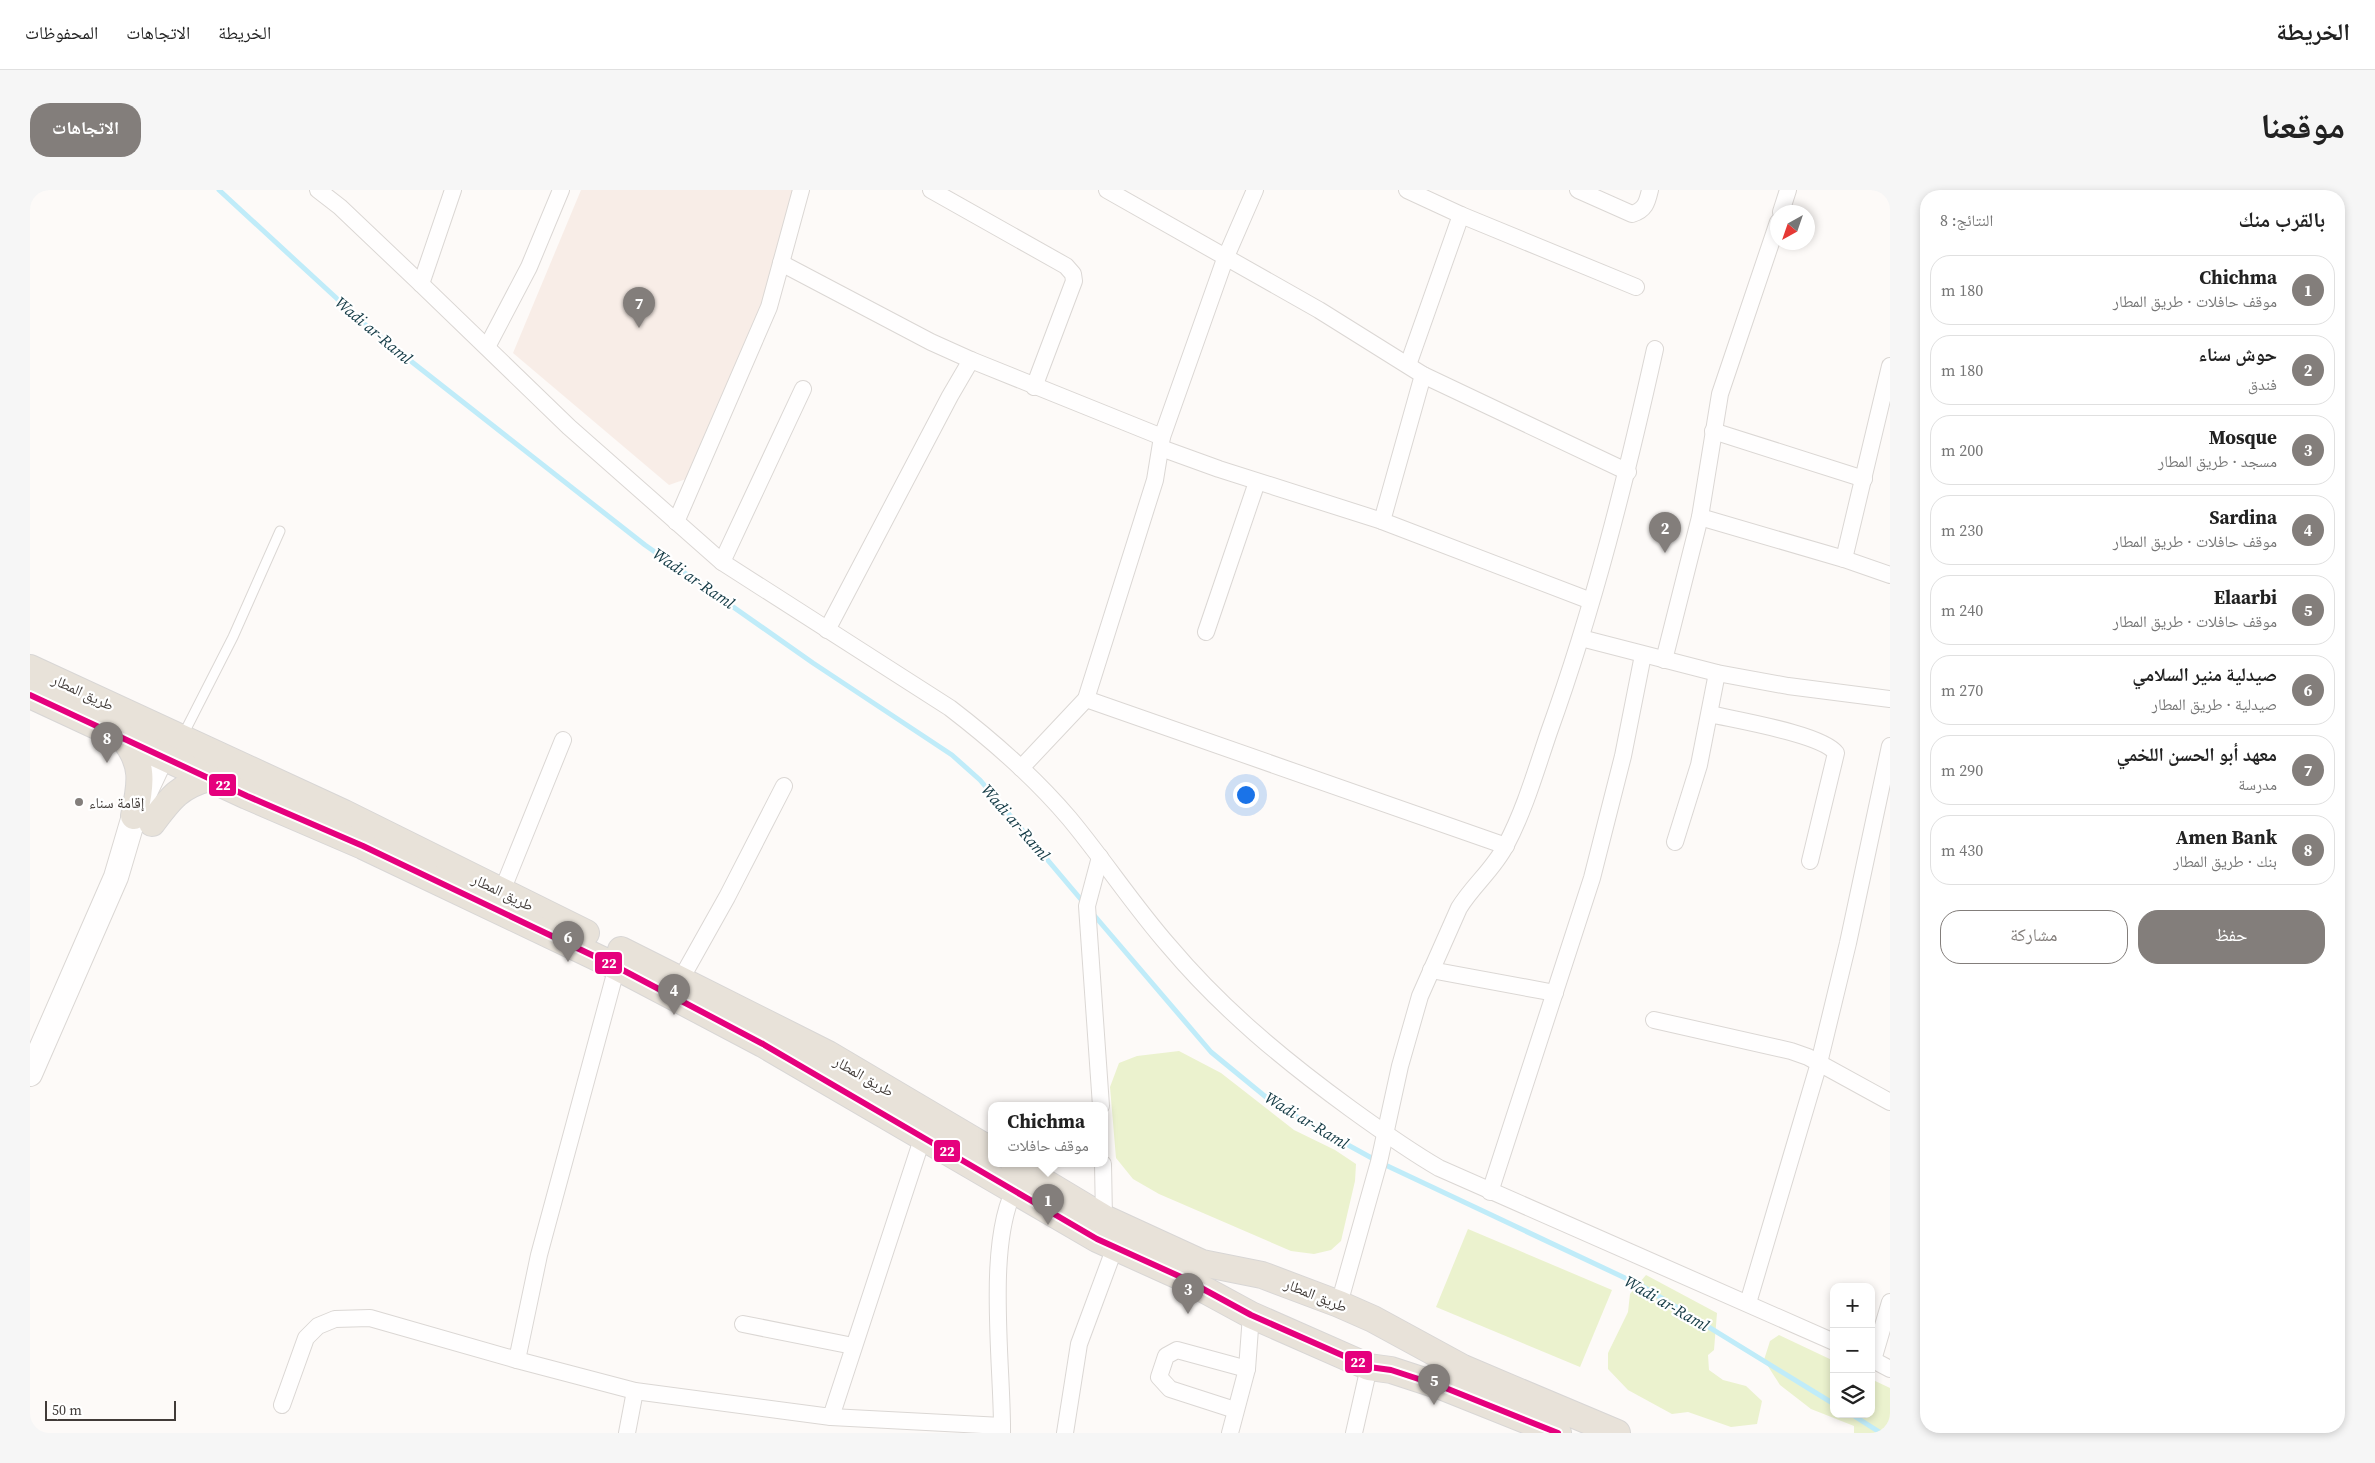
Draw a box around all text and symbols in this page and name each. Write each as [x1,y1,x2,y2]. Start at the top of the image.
text: الخريطة [2276,15,2350,48]
text: المحفوظات [25,20,98,45]
text: الاتجاهات [126,20,190,45]
text: الخريطة [218,20,271,45]
text: موقعنا [2260,102,2345,150]
button: الاتجاهات [30,103,141,157]
north arrow [1770,205,1815,250]
text: بالقرب منك [2239,205,2325,234]
text: النتائج: 8 [1940,209,1993,231]
text: Chichma [2199,264,2277,290]
text: 180 m [1941,279,1983,301]
text: 1 [2304,279,2312,301]
pin: 7 [623,287,655,328]
text: موقف حافلات · طريق المطار [2113,290,2277,312]
water label: Wadi ar-Raml [331,291,418,369]
text: حوش سناء [2198,341,2277,367]
text: 180 m [1941,359,1983,381]
text: 2 [2304,359,2312,381]
text: فندق [2248,373,2277,395]
text: Mosque [2209,424,2277,450]
text: 200 m [1941,439,1983,461]
text: 3 [2304,439,2312,461]
text: مسجد · طريق المطار [2158,450,2277,472]
text: Sardina [2209,504,2277,530]
pin: 2 [1649,512,1681,553]
text: 230 m [1941,519,1983,541]
text: 4 [2304,519,2312,541]
text: موقف حافلات · طريق المطار [2113,530,2277,552]
water label: Wadi ar-Raml [649,542,740,614]
text: Elaarbi [2214,584,2277,610]
text: 240 m [1941,599,1983,621]
text: 5 [2304,599,2312,621]
text: موقف حافلات · طريق المطار [2113,610,2277,632]
text: صيدلية منير السلامي [2132,661,2277,687]
street label: طريق المطار [48,668,118,716]
text: 270 m [1941,679,1983,701]
text: 6 [2304,679,2312,701]
text: صيدلية · طريق المطار [2152,693,2277,715]
pin: 8 [91,722,123,763]
text: معهد أبو الحسن اللخمي [2116,741,2277,767]
text: 290 m [1941,759,1983,781]
text: 7 [2304,759,2312,781]
line badge: 22 [208,773,237,797]
text: مدرسة [2238,773,2277,795]
text: 22 [215,775,231,795]
water label: Wadi ar-Raml [977,779,1056,865]
your location [1233,782,1259,808]
place label: إقامة سناء [89,792,145,813]
marker: إقامة سناء [73,796,85,808]
text: Amen Bank [2176,824,2277,850]
text: 430 m [1941,839,1983,861]
text: 8 [2304,839,2312,861]
text: بنك · طريق المطار [2173,850,2277,872]
street label: طريق المطار [468,868,537,916]
button: مشاركة [1940,910,2128,964]
button: حفظ [2138,910,2325,964]
pin: 6 [552,921,584,962]
line badge: 22 [594,951,623,975]
text: 22 [601,953,617,973]
pin: 4 [658,974,690,1015]
street label: طريق المطار [829,1050,898,1102]
water label: Wadi ar-Raml [1261,1086,1354,1154]
popup [988,1102,1108,1167]
text: Chichma [1007,1108,1085,1134]
text: موقف حافلات [1007,1134,1089,1156]
line badge: 22 [933,1139,961,1163]
text: 22 [939,1141,955,1161]
pin: 1 [1032,1184,1064,1225]
water label: Wadi ar-Raml [1621,1270,1714,1336]
street label: طريق المطار [1280,1272,1351,1317]
pin: 3 [1172,1273,1204,1314]
map controls [1830,1283,1875,1418]
button: + [1830,1283,1875,1328]
button: − [1830,1328,1875,1373]
line badge: 22 [1344,1350,1373,1374]
text: 22 [1350,1352,1366,1372]
pin: 5 [1418,1364,1450,1405]
button: layers [1830,1373,1875,1418]
scale bar [45,1398,176,1421]
text: 50 m [52,1400,82,1420]

